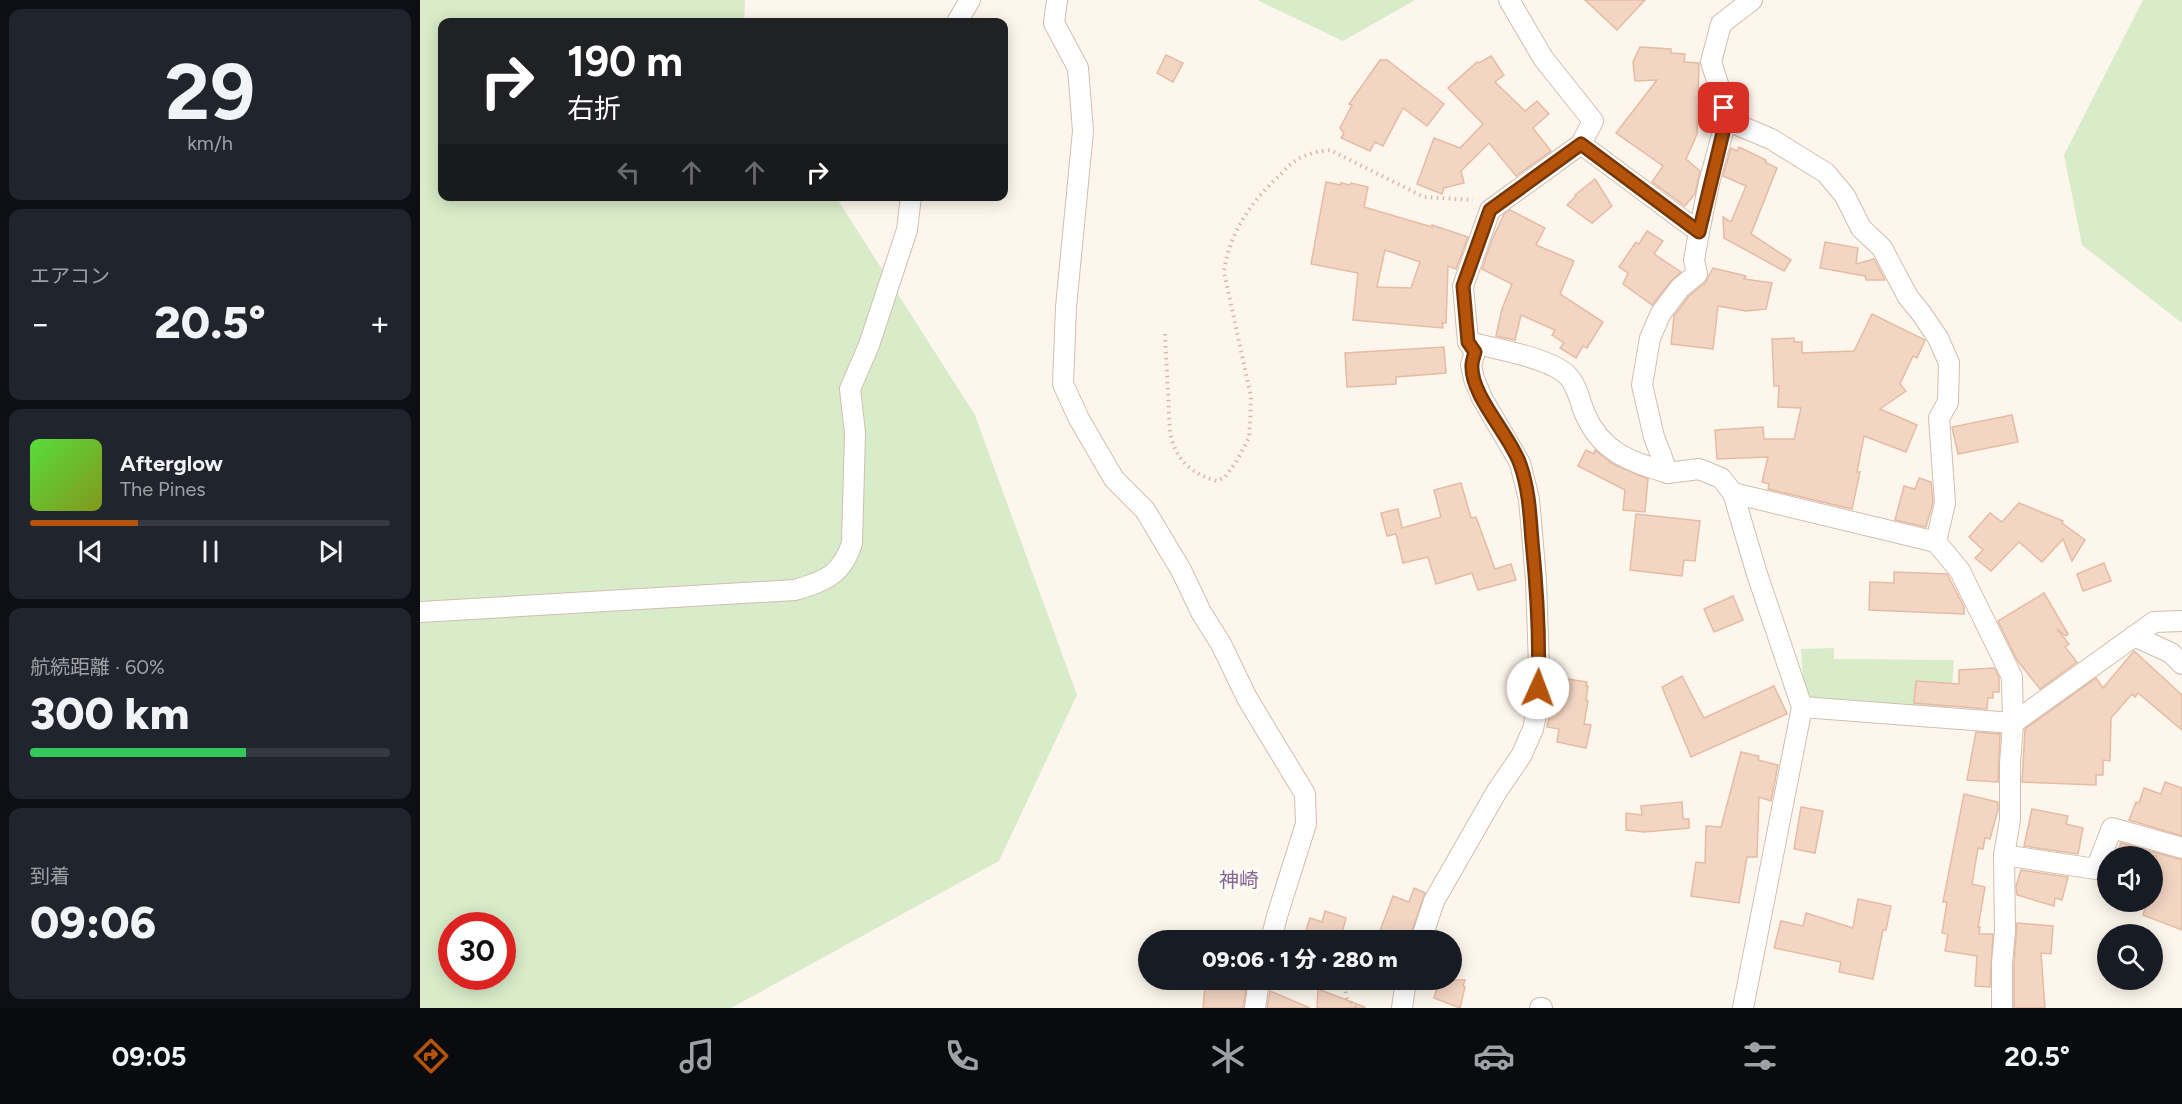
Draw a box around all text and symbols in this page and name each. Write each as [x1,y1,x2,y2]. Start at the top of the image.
text: 190 m [567,36,683,87]
icon: right [468,42,546,120]
text: 29 [165,45,255,139]
pin [1698,82,1749,133]
icon: arrive [1707,91,1740,124]
text: 右折 [567,92,621,125]
text: km/h [187,131,233,155]
icon: left [612,156,645,189]
icon: ahead [675,156,708,189]
icon: ahead [738,156,771,189]
icon: right [801,156,834,189]
text: エアコン [30,264,110,288]
text: 20.5° [154,295,266,349]
text: − [30,304,51,343]
text: + [369,304,390,343]
text: Afterglow [120,450,223,477]
text: The Pines [120,477,206,501]
icon: previous [74,535,107,568]
icon: pause [194,535,227,568]
icon: next [314,535,347,568]
text: 航続距離 · 60% [30,655,165,679]
position arrow [1506,656,1570,720]
text: 300 km [30,686,189,740]
map controls [2097,846,2163,990]
button: sound [2097,846,2163,912]
text: 到着 [30,864,70,888]
district label: 神崎 [1219,868,1259,892]
text: 09:06 [30,895,156,949]
speed limit sign: 30 [438,912,516,990]
button: search [2097,924,2163,990]
text: 09:06 · 1 分 · 280 m [1202,946,1398,973]
icon: directions [410,1035,452,1077]
icon: music [676,1035,718,1077]
icon: phone [941,1035,983,1077]
icon: climate [1207,1035,1249,1077]
icon: car [1473,1035,1515,1077]
icon: filters [1739,1035,1781,1077]
text: 09:05 [112,1040,186,1073]
text: 20.5° [2004,1040,2070,1073]

